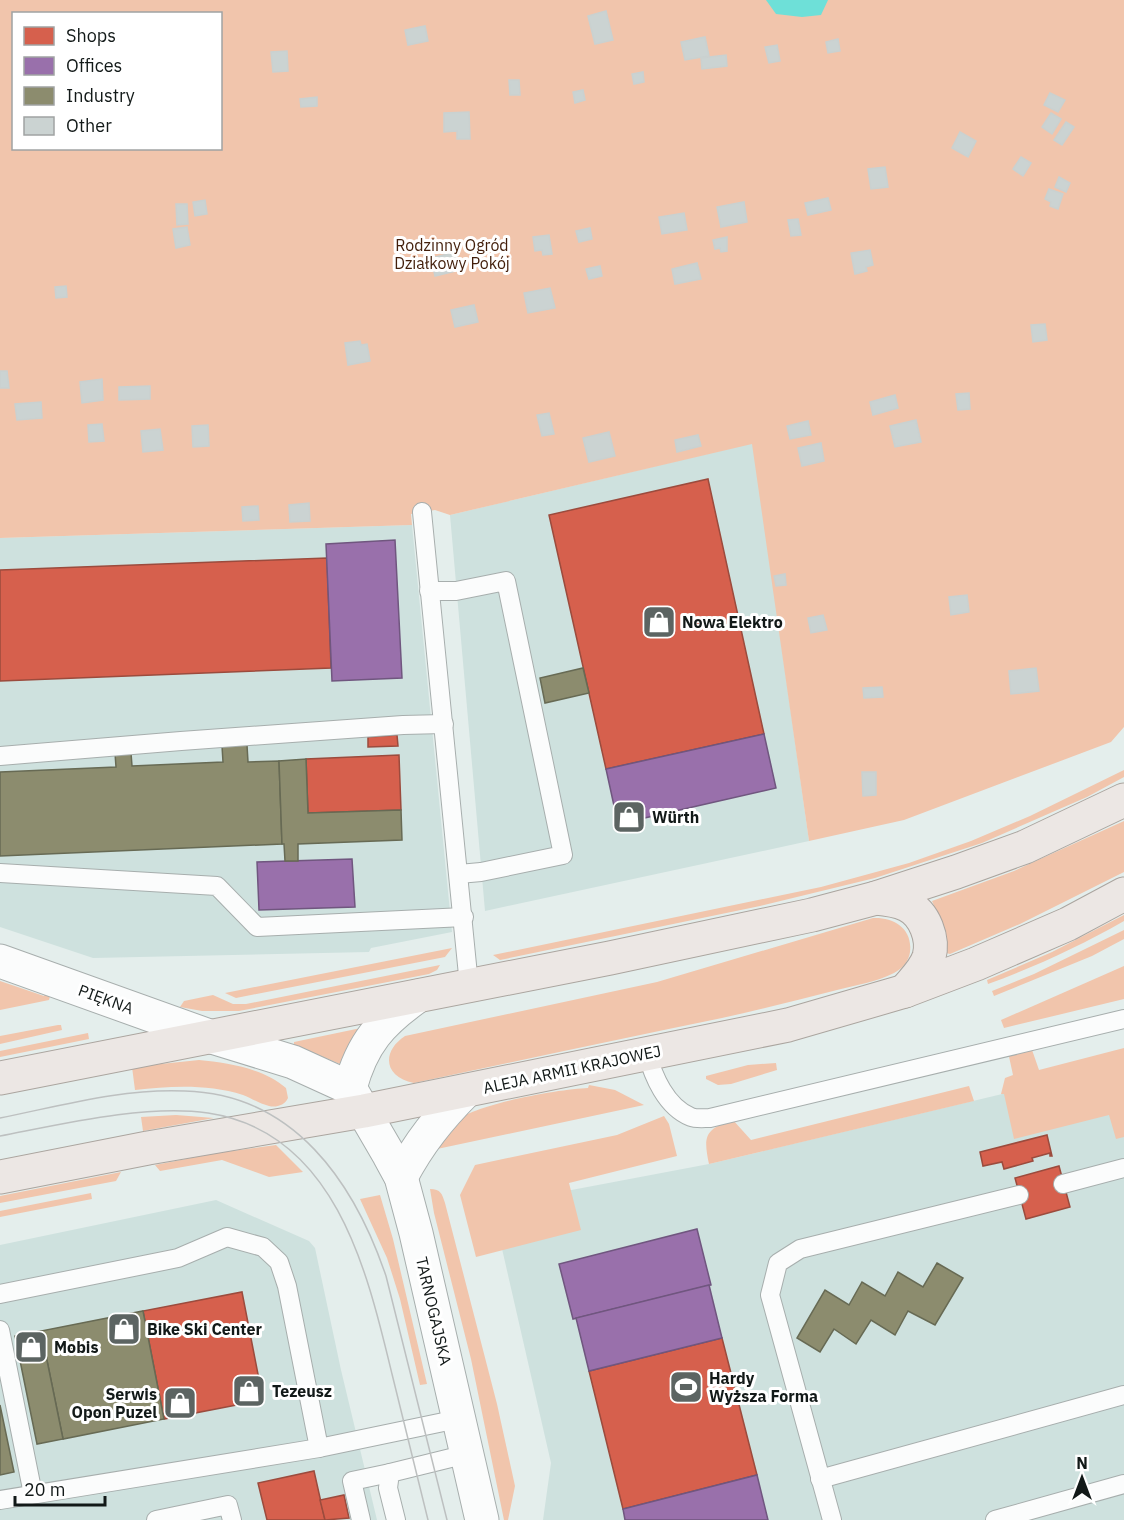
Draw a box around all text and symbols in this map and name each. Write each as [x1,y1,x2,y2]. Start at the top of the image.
legend [12,12,222,150]
text: Shops [66,24,116,47]
text: Offices [66,54,122,77]
text: Industry [66,84,135,107]
text: Other [66,114,112,137]
park label: Rodzinny Ogród Działkowy Pokój [394,235,510,273]
shop icon: Nowa Elektro [641,604,677,640]
place label: Nowa Elektro [682,612,783,632]
shop icon: Würth [611,799,647,835]
place label: Würth [652,807,699,827]
street label: PIĘKNA [76,980,136,1018]
street label: ALEJA ARMII KRAJOWEJ [481,1040,663,1098]
street label: TARNOGAJSKA [412,1255,456,1367]
shop icon: Bike Ski Center [106,1311,142,1347]
place label: Bike Ski Center [147,1319,262,1339]
shop icon: Mobis [13,1329,49,1365]
place label: Mobis [54,1337,99,1357]
place label: Hardy Wyższa Forma [709,1368,818,1406]
sports icon: Hardy Wyższa Forma [668,1369,704,1405]
shop icon: Tezeusz [231,1373,267,1409]
place label: Tezeusz [272,1381,332,1401]
place label: Serwis Opon Puzel [72,1384,157,1422]
shop icon: Serwis Opon Puzel [162,1385,198,1421]
north arrow [1052,1448,1112,1508]
text: N [1076,1453,1088,1473]
scale bar [15,1469,105,1507]
text: 20 m [24,1478,66,1501]

